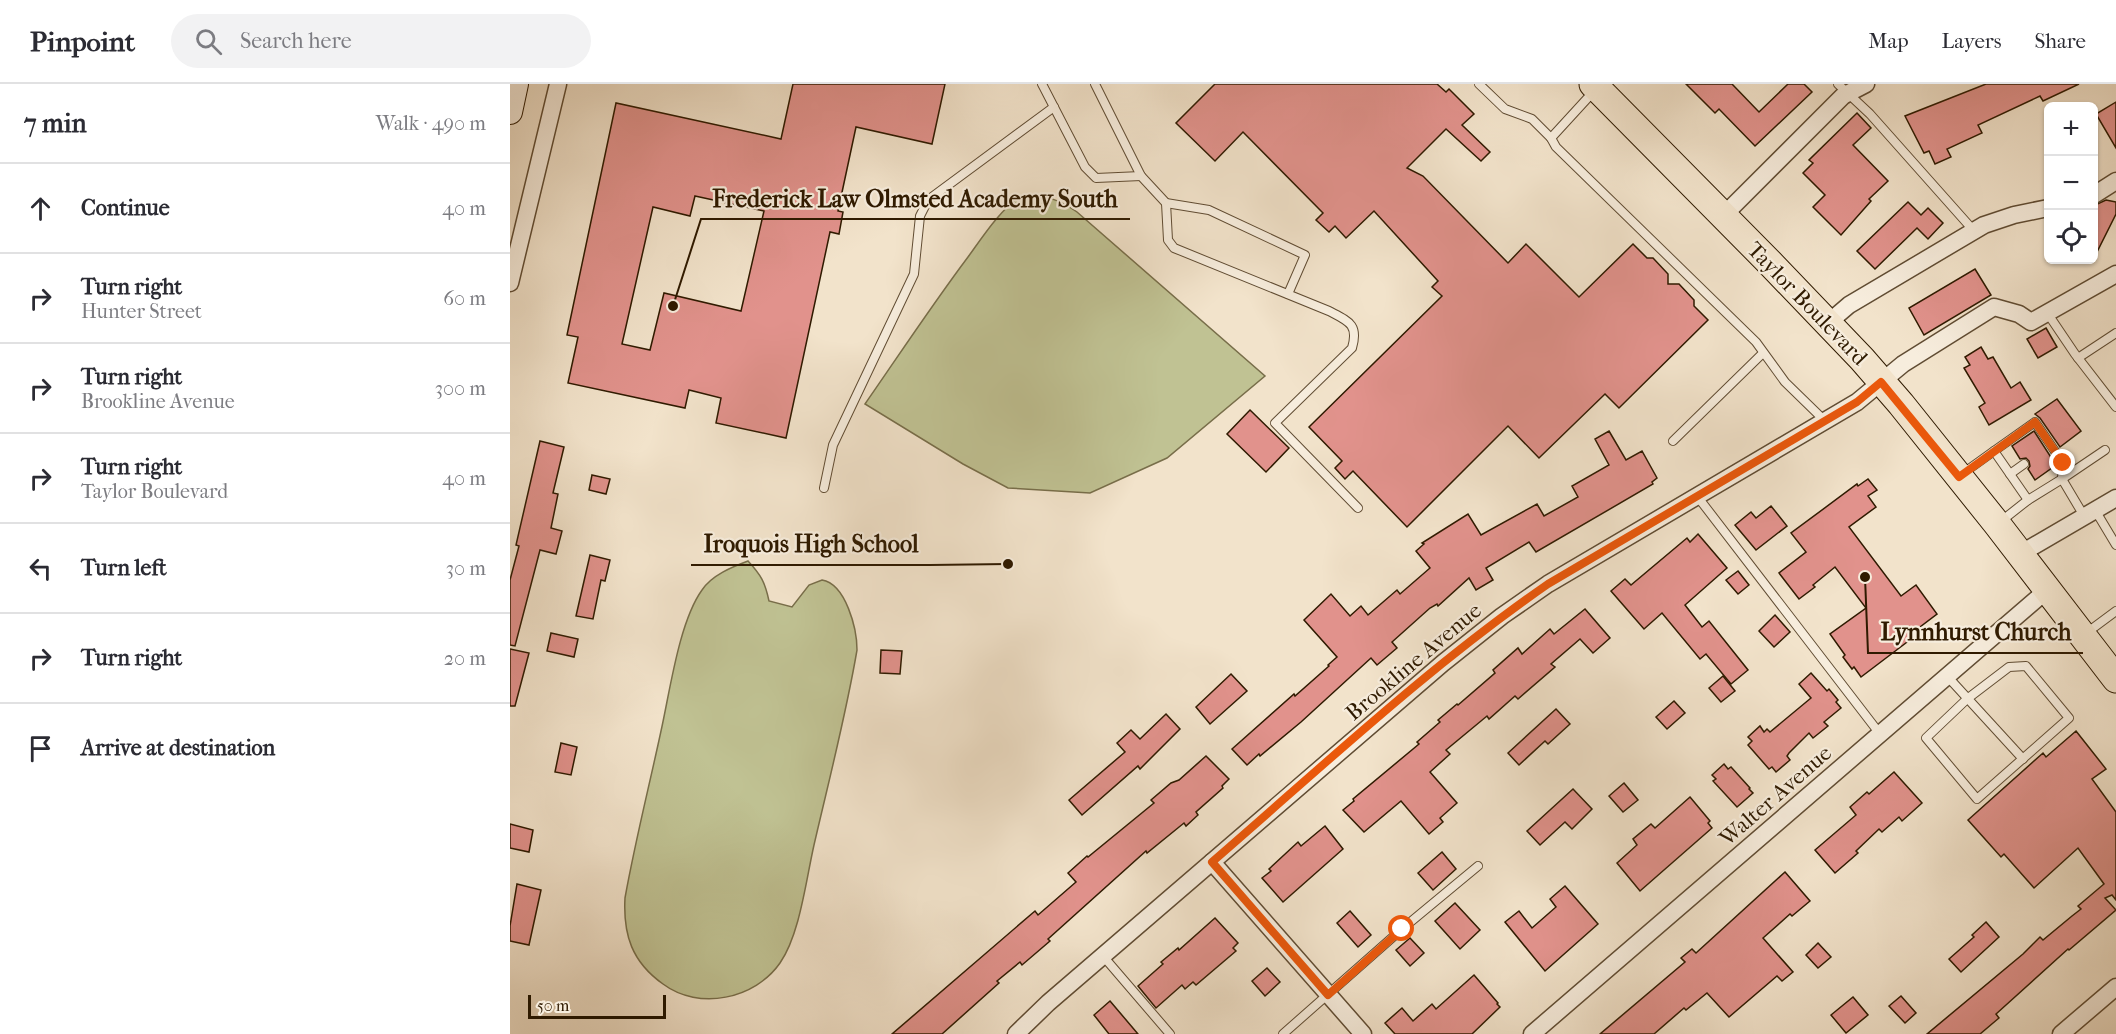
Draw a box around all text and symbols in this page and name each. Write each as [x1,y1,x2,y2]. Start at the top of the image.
search box [171,14,591,68]
text: Pinpoint [30,25,135,58]
icon: search [192,25,225,58]
text: Search here [240,28,352,54]
text: Map [1868,29,1909,53]
text: Layers [1942,29,2001,53]
text: Share [2034,29,2086,53]
map controls [2044,102,2098,264]
button: + [2044,102,2098,156]
text: 7 min [24,108,87,139]
text: Walk · 490 m [376,112,486,135]
button: − [2044,156,2098,210]
callout: Frederick Law Olmsted Academy South [701,177,1130,219]
text: Frederick Law Olmsted Academy South [711,185,1118,213]
icon: ahead [24,192,57,225]
text: Continue [81,195,170,221]
text: 40 m [442,197,486,220]
button: locate [2044,210,2098,264]
street label: Taylor Boulevard [1742,236,1874,372]
text: Turn right [81,274,182,300]
icon: right [24,282,57,315]
text: 60 m [443,287,486,310]
text: Hunter Street [81,300,202,323]
text: Turn right [81,364,182,390]
icon: right [24,372,57,405]
text: 300 m [435,377,486,400]
text: Brookline Avenue [81,390,235,413]
route end [2049,449,2075,475]
text: Turn right [81,454,182,480]
icon: right [24,462,57,495]
text: 40 m [442,467,486,490]
text: Taylor Boulevard [81,480,228,503]
callout: Iroquois High School [691,523,930,565]
text: Iroquois High School [703,530,919,558]
icon: left [24,552,57,585]
text: Turn left [81,555,167,581]
text: 30 m [446,557,486,580]
street label: Brookline Avenue [1341,597,1487,726]
callout: Lynnhurst Church [1868,611,2083,653]
text: Lynnhurst Church [1880,618,2072,646]
icon: right [24,642,57,675]
text: Turn right [81,645,182,671]
text: 20 m [444,647,486,670]
icon: arrive [24,732,57,765]
text: Arrive at destination [81,735,275,761]
street label: Walter Avenue [1714,740,1837,852]
route start [1388,915,1414,941]
scale bar [528,992,666,1020]
text: 50 m [537,996,569,1015]

